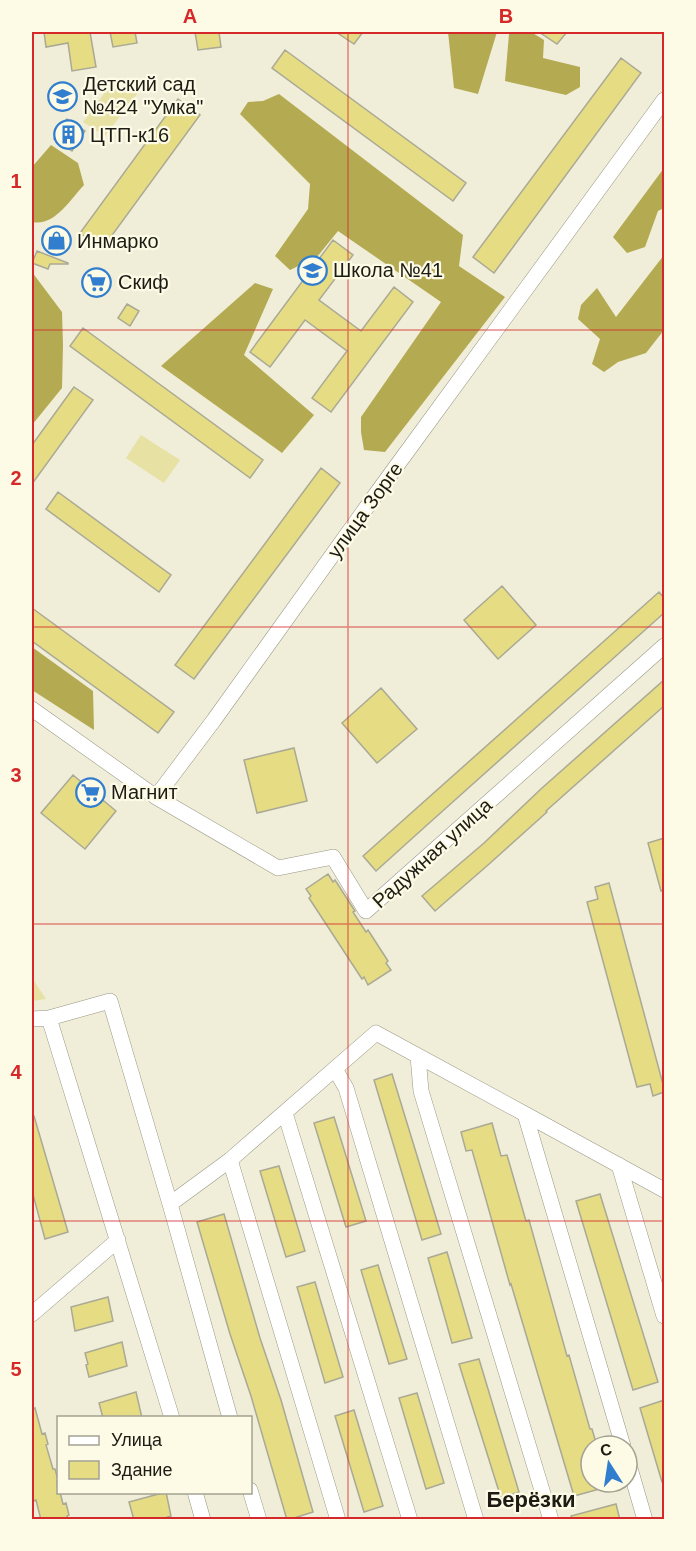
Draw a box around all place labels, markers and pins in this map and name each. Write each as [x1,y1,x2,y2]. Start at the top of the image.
place label: Детский сад №424 "Умка" [83,73,203,118]
school or university icon: Детский сад №424 "Умка" [46,80,78,112]
building icon: ЦТП-к16 [53,119,85,151]
place label: ЦТП-к16 [90,124,169,146]
shop icon: Инмарко [40,225,72,257]
place label: Инмарко [77,230,159,252]
school or university icon: Школа №41 [296,254,328,286]
place label: Школа №41 [333,259,443,281]
supermarket icon: Скиф [81,266,113,298]
place label: Скиф [118,271,169,293]
supermarket icon: Магнит [74,776,106,808]
place label: Магнит [111,781,178,803]

